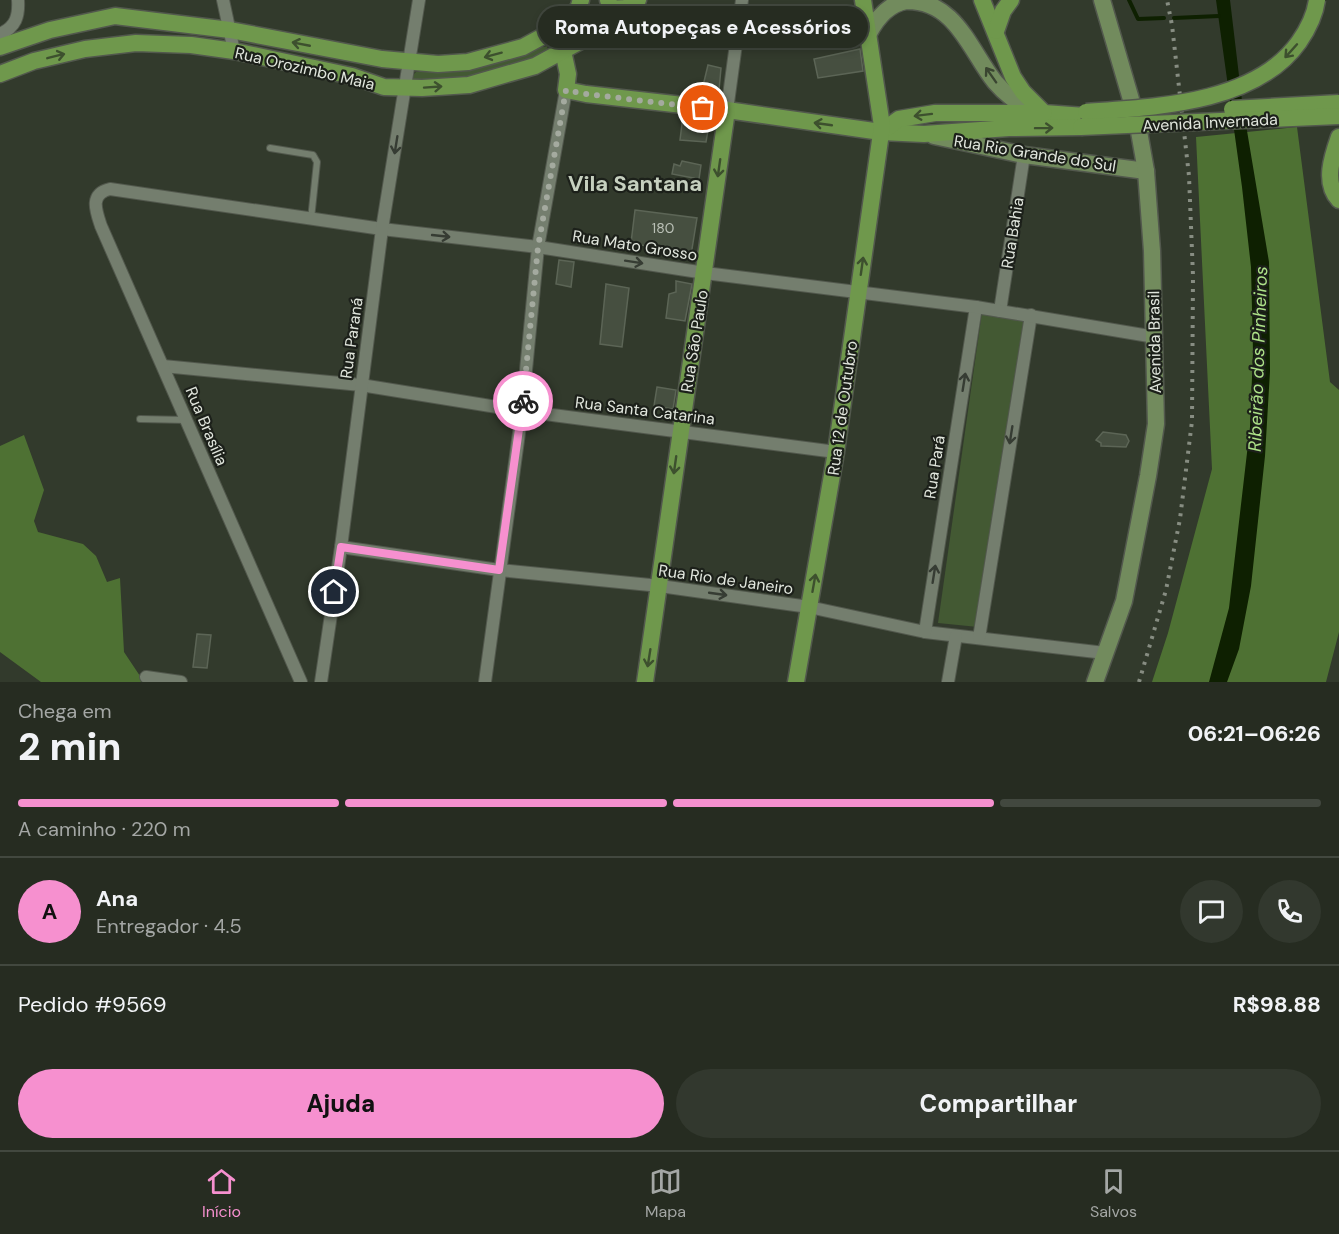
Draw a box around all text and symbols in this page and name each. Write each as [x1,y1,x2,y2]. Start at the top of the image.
callout: Roma Autopeças e Acessórios [538,6,868,48]
text: Roma Autopeças e Acessórios [555,14,851,40]
one-way arrow [291,38,311,49]
street label: Rua Orozimbo Maia [233,42,377,95]
one-way arrow [1284,43,1298,58]
one-way arrow [46,50,65,62]
one-way arrow [484,50,503,61]
one-way arrow [985,67,997,83]
one-way arrow [423,81,443,92]
pin [677,82,728,133]
icon: bag [686,91,719,124]
street label: Avenida Invernada [1142,108,1278,137]
one-way arrow [913,109,933,120]
one-way arrow [813,119,833,130]
one-way arrow [1034,122,1054,134]
street label: Rua Rio Grande do Sul [952,130,1117,177]
one-way arrow [391,135,402,155]
one-way arrow [713,158,724,178]
district label: Vila Santana [568,169,702,198]
street label: Rua Bahia [997,196,1028,270]
house number: 180 [652,219,674,237]
street label: Rua Mato Grosso [571,225,699,266]
one-way arrow [430,231,450,242]
one-way arrow [623,256,643,267]
one-way arrow [856,256,867,276]
water label: Ribeirão dos Pinheiros [1243,266,1273,452]
street label: Rua São Paulo [676,288,713,394]
street label: Avenida Brasil [1143,290,1166,393]
street label: Rua Paraná [335,296,368,380]
street label: Rua 12 de Outubro [823,339,862,477]
courier [493,371,553,431]
one-way arrow [959,372,970,392]
street label: Rua Brasília [181,384,233,469]
icon: bike [507,385,540,418]
street label: Rua Santa Catarina [574,392,716,429]
one-way arrow [1006,425,1017,445]
street label: Rua Pará [919,434,950,500]
one-way arrow [669,454,680,474]
street label: Rua Rio de Janeiro [657,560,795,599]
one-way arrow [928,565,939,585]
pin [308,566,359,617]
one-way arrow [808,574,819,593]
icon: home [317,575,350,608]
one-way arrow [708,589,728,600]
one-way arrow [643,648,654,667]
text: Chega em [18,698,112,724]
text: 06:21–06:26 [1188,719,1321,748]
text: 2 min [18,721,122,772]
text: A caminho · 220 m [18,816,191,842]
button: chat [1180,880,1243,943]
button: phone [1258,880,1321,943]
text: Ana [96,884,138,913]
text: A [42,897,57,926]
text: Entregador · 4.5 [96,913,242,939]
text: Pedido #9569 [18,990,167,1019]
text: R$98.88 [1233,990,1321,1019]
button: Ajuda [18,1069,664,1138]
button: Compartilhar [676,1069,1321,1138]
tab: Início [202,1165,241,1222]
tab: Mapa [645,1165,686,1222]
tab: Salvos [1090,1165,1137,1222]

